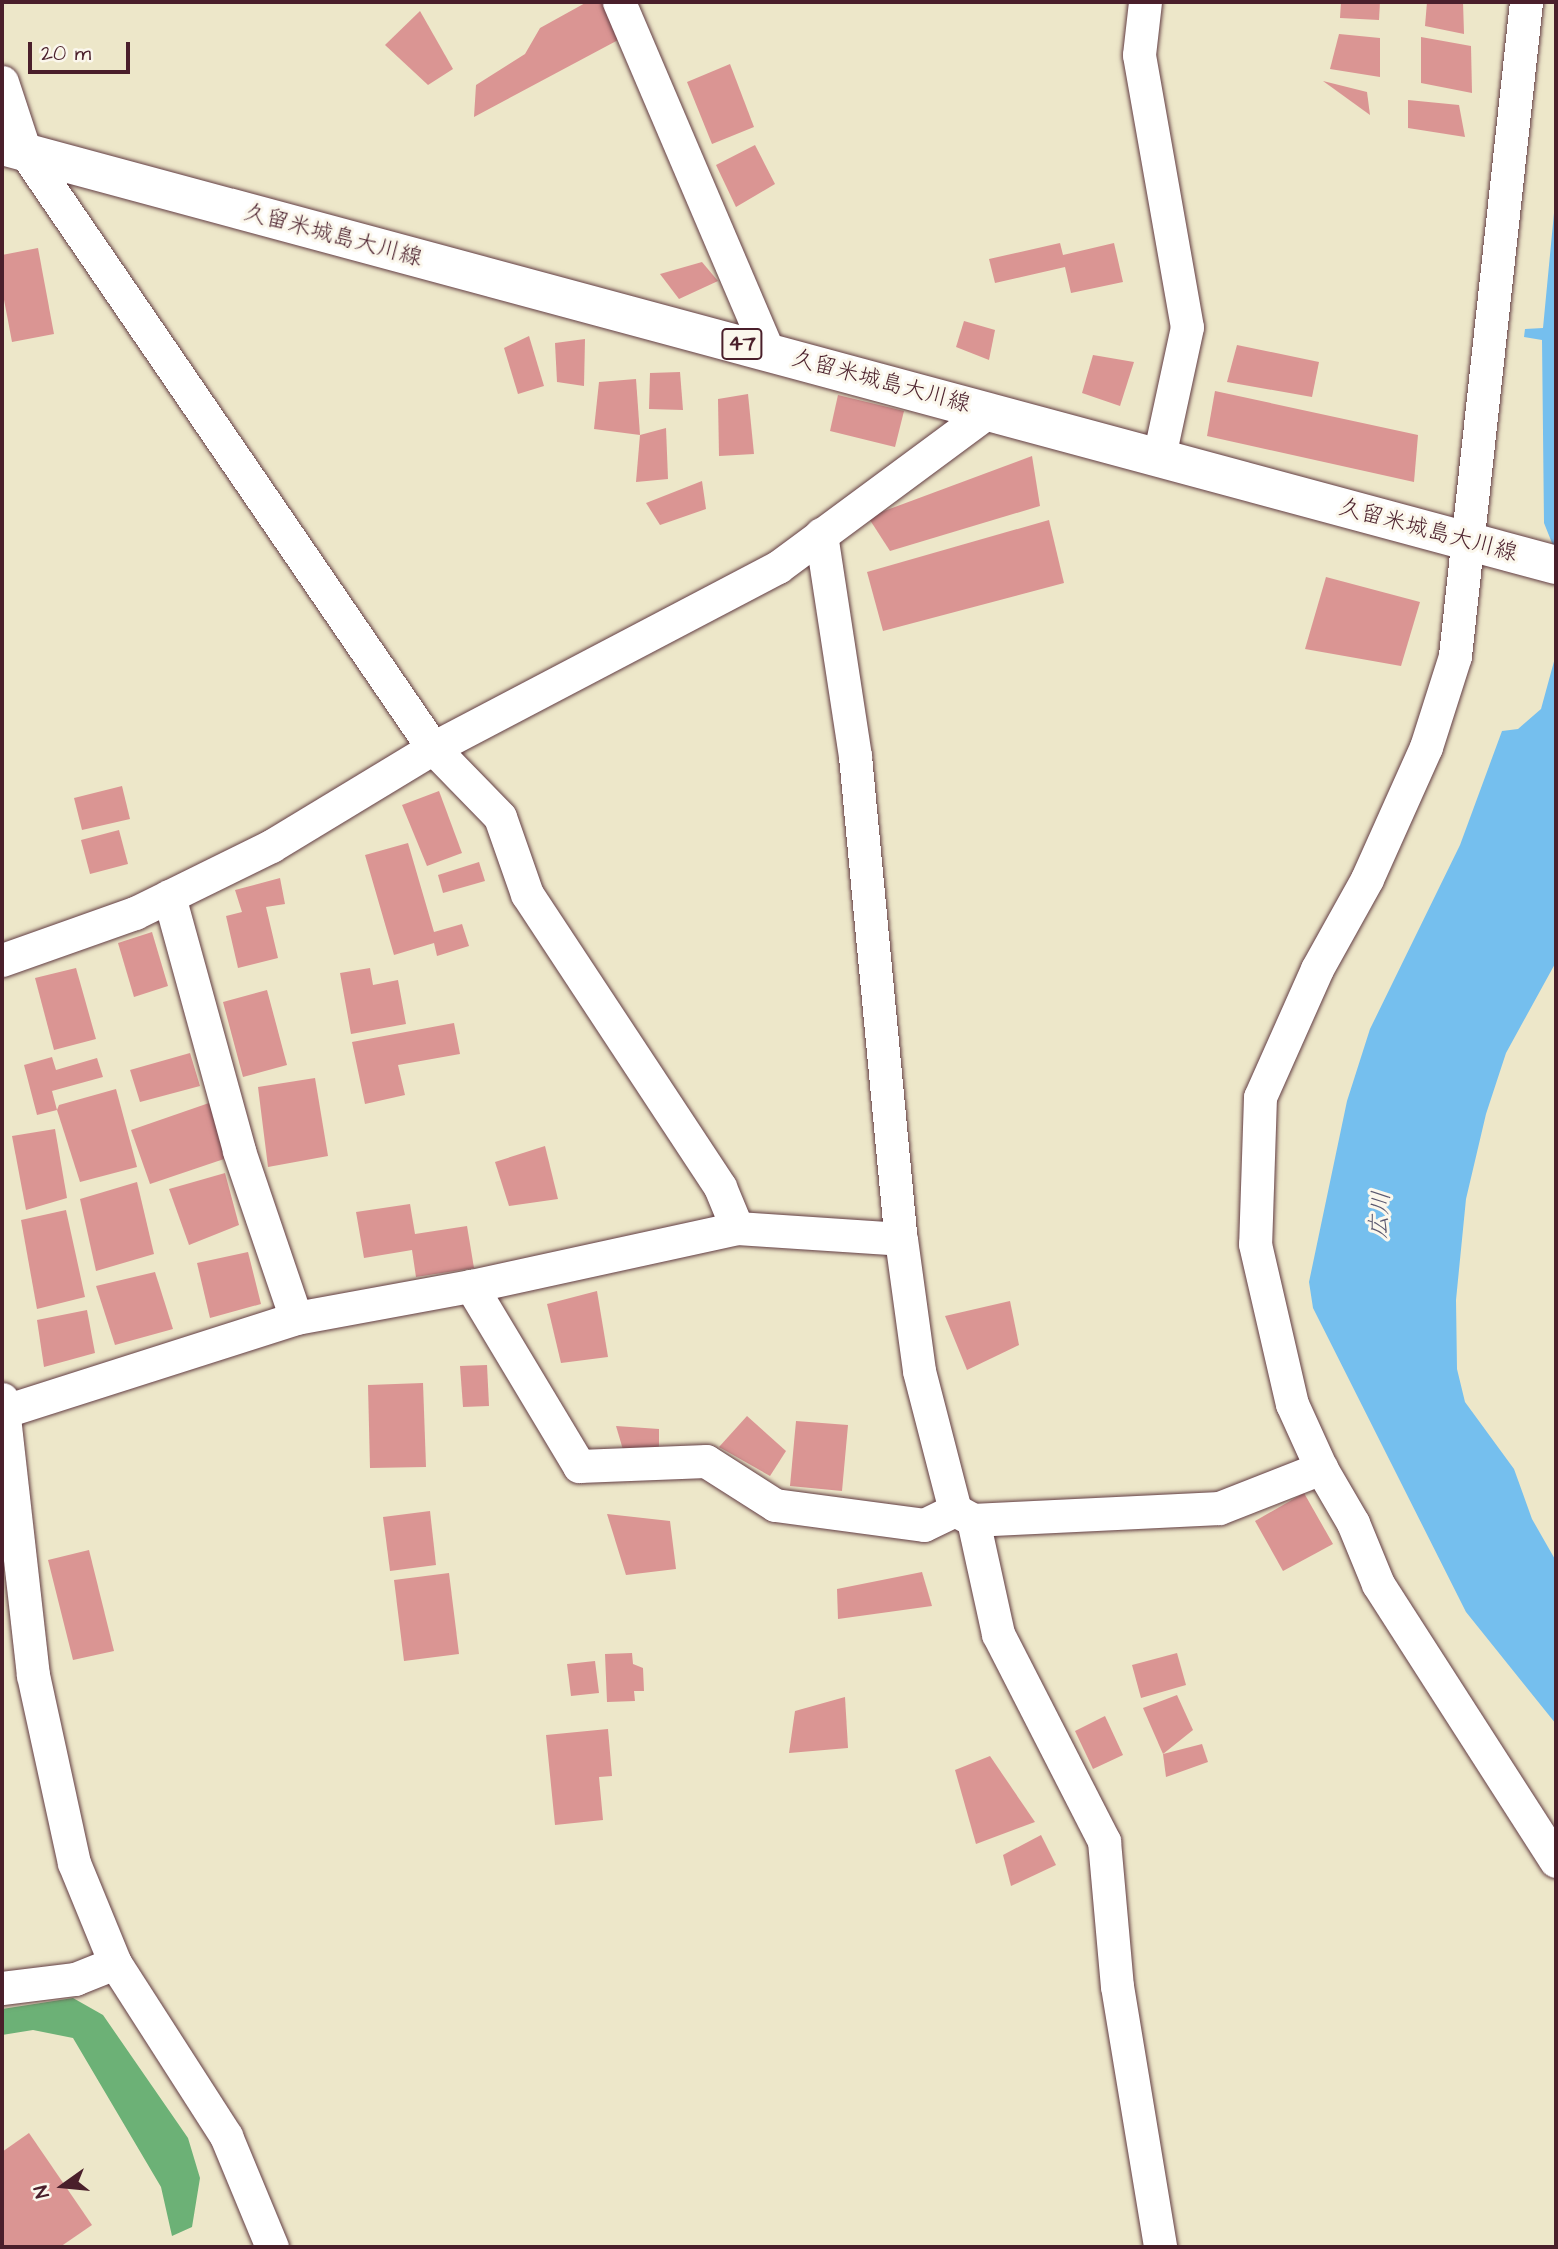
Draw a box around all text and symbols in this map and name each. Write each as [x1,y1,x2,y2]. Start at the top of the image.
scale bar [32,28,133,72]
text: 20 m [41,39,91,68]
street label: 久留米城島大川線 [241,198,425,272]
road number: 47 [721,326,763,362]
street label: 久留米城島大川線 [789,344,973,418]
street label: 久留米城島大川線 [1336,493,1520,567]
water label: 広川 [1365,1190,1397,1240]
north arrow [28,2151,98,2221]
text: N [28,2182,57,2201]

